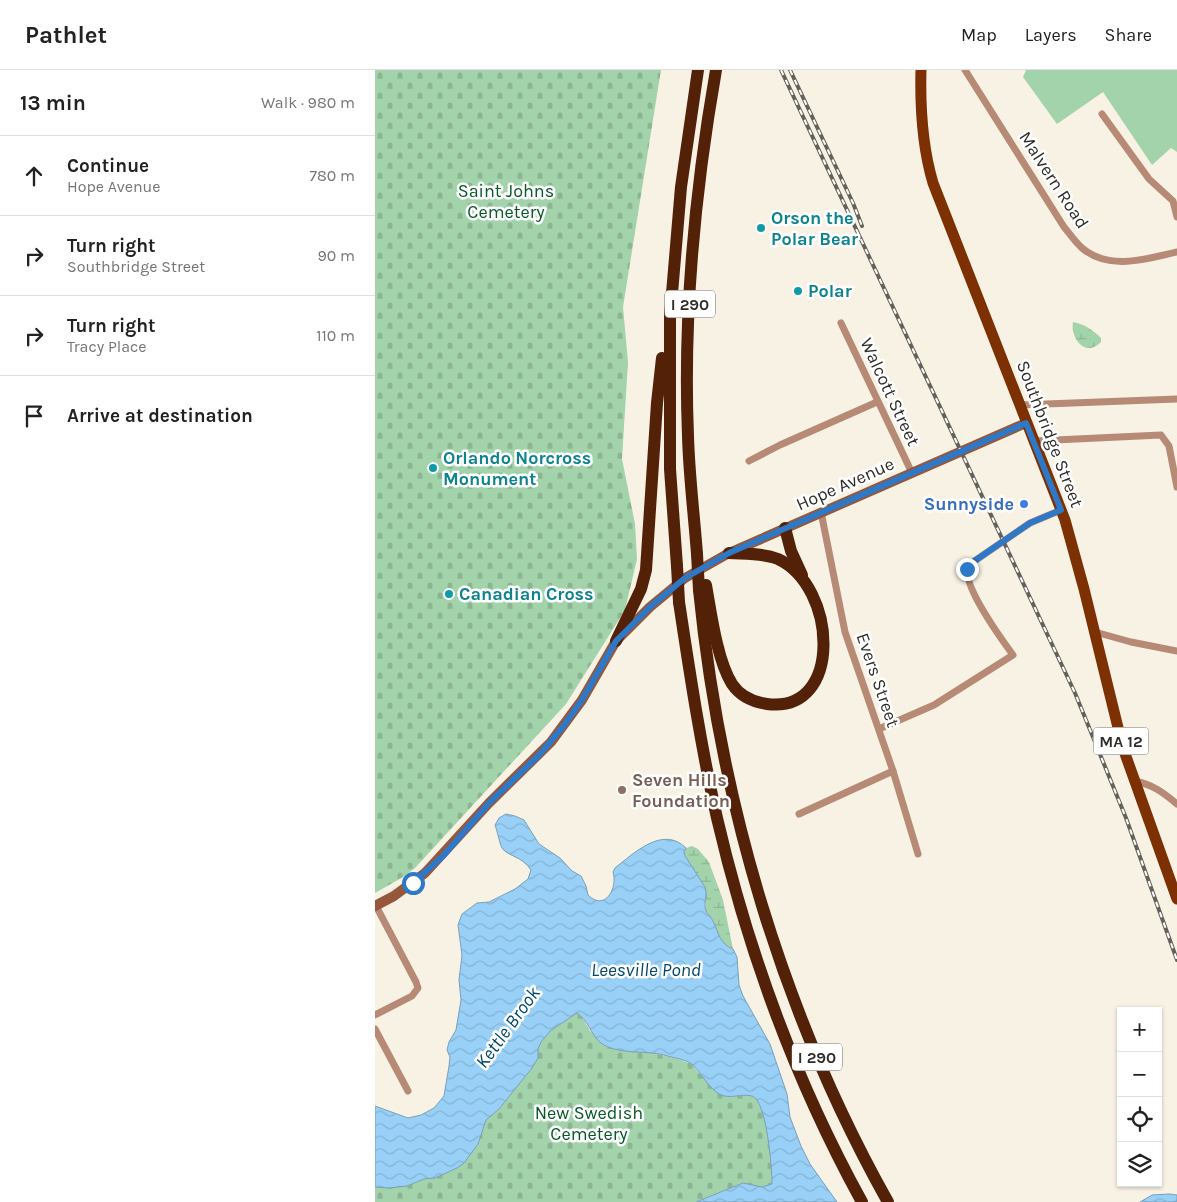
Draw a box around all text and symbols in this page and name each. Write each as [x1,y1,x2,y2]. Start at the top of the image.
text: Pathlet [25,21,107,49]
text: Map [961,24,997,46]
text: Layers [1025,24,1077,46]
text: Share [1105,24,1152,46]
text: 13 min [20,91,86,115]
text: Walk · 980 m [261,93,355,112]
street label: Malvern Road [1014,127,1094,233]
text: Continue [67,155,149,177]
icon: ahead [20,162,48,190]
text: 780 m [309,166,355,185]
text: Hope Avenue [67,177,160,196]
park label: Saint Johns Cemetery [458,180,554,223]
place label: Orson the Polar Bear [771,207,858,250]
marker: Orson the Polar Bear [755,222,767,234]
text: Turn right [67,235,156,257]
icon: right [20,242,48,270]
text: 90 m [317,246,355,265]
text: Southbridge Street [67,257,205,276]
place label: Polar [808,280,852,302]
marker: Polar [792,285,804,297]
road number: I 290 [665,290,715,318]
text: Turn right [67,315,156,337]
icon: right [20,322,48,350]
text: 110 m [316,326,355,345]
street label: Walcott Street [855,334,925,450]
text: Tracy Place [67,337,147,356]
street label: Southbridge Street [1012,357,1088,511]
icon: arrive [20,402,48,430]
text: Arrive at destination [67,405,253,427]
place label: Orlando Norcross Monument [443,447,591,490]
street label: Hope Avenue [792,453,898,515]
marker: Orlando Norcross Monument [427,462,439,474]
place label: Sunnyside [924,493,1014,515]
marker: Sunnyside [1018,498,1030,510]
route end [956,558,979,581]
place label: Canadian Cross [459,583,594,605]
marker: Canadian Cross [443,588,455,600]
street label: Evers Street [852,630,904,730]
road number: MA 12 [1093,728,1149,754]
place label: Seven Hills Foundation [632,769,730,812]
marker: Seven Hills Foundation [616,784,628,796]
route start [402,872,425,895]
water label: Leesville Pond [591,959,701,981]
water label: Kettle Brook [471,982,545,1073]
map controls [1117,1007,1162,1187]
button: + [1117,1007,1162,1052]
road number: I 290 [792,1044,842,1070]
button: − [1117,1052,1162,1097]
button: locate [1117,1097,1162,1142]
park label: New Swedish Cemetery [535,1102,643,1145]
button: layers [1117,1142,1162,1187]

